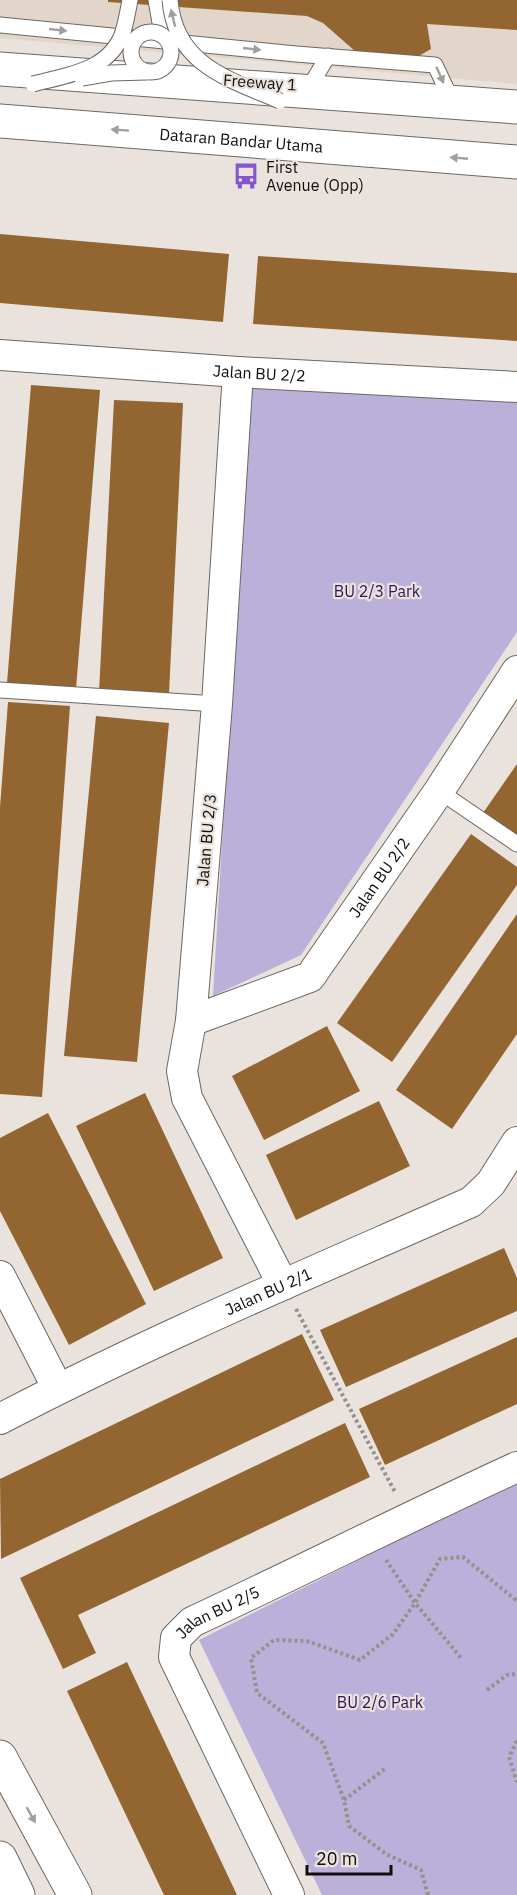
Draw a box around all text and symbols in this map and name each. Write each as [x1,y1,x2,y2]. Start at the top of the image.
one-way arrow [168,9,178,27]
one-way arrow [49,25,68,35]
one-way arrow [243,44,262,54]
one-way arrow [436,66,445,84]
street label: Freeway 1 [222,69,298,95]
street label: Dataran Bandar Utama [159,124,324,157]
one-way arrow [110,125,129,135]
one-way arrow [449,153,468,162]
place label: First Avenue (Opp) [266,157,364,195]
bus stop icon: First Avenue (Opp) [231,161,261,191]
street label: Jalan BU 2/2 [212,360,306,386]
park label: BU 2/3 Park [334,581,421,601]
street label: Jalan BU 2/3 [192,793,220,887]
street label: Jalan BU 2/2 [344,834,414,921]
street label: Jalan BU 2/1 [222,1263,315,1319]
street label: Jalan BU 2/5 [171,1581,263,1643]
park label: BU 2/6 Park [337,1692,424,1712]
one-way arrow [26,1807,36,1824]
scale bar [307,1838,391,1876]
text: 20 m [316,1847,358,1870]

